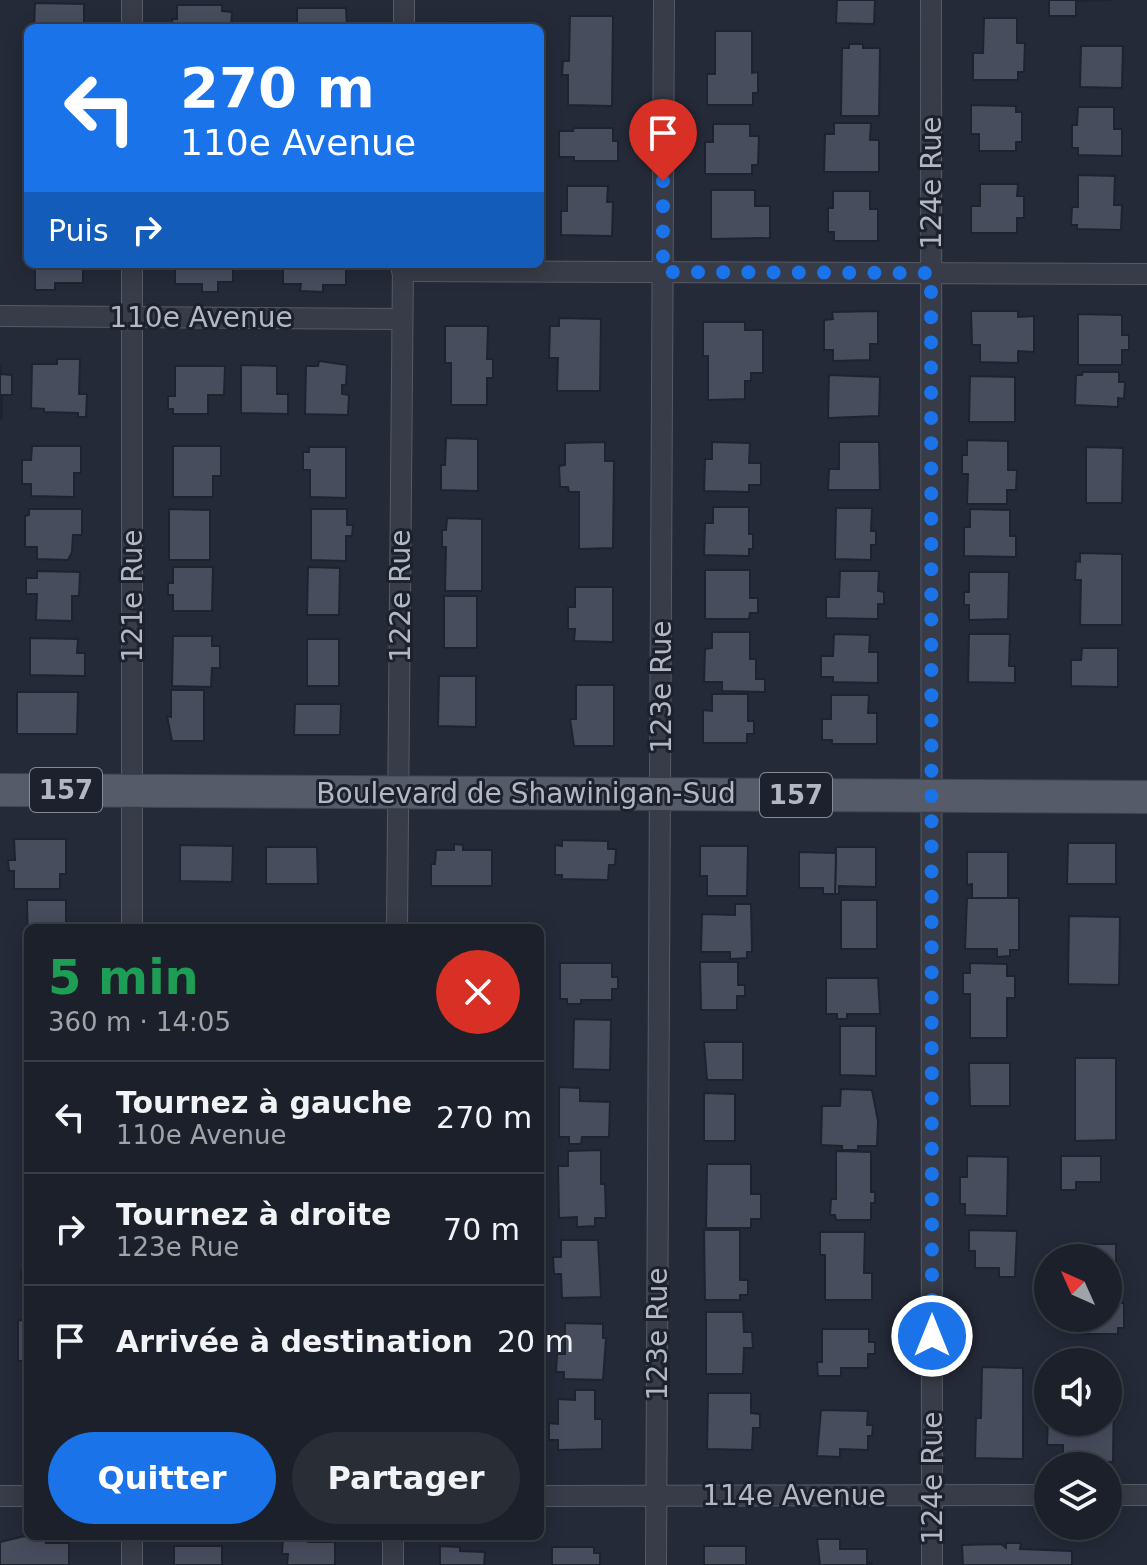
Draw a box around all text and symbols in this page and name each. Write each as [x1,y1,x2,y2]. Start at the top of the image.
text: 270 m [180,55,375,120]
icon: left [48,56,152,160]
pin [629,99,697,181]
icon: arrive [641,111,685,155]
street label: 124e Rue [915,117,948,249]
text: 110e Avenue [180,122,416,163]
icon: right [125,208,169,252]
text: Puis [48,213,109,248]
street label: 110e Avenue [109,301,293,334]
street label: 121e Rue [116,530,149,662]
street label: 122e Rue [384,530,417,662]
street label: 123e Rue [645,621,678,753]
road number: 157 [30,768,102,812]
road number: 157 [760,773,832,817]
street label: Boulevard de Shawinigan-Sud [316,777,736,810]
text: 5 min [48,949,199,1005]
button: close [436,950,520,1034]
text: 360 m · 14:05 [48,1007,231,1037]
text: Tournez à gauche [116,1085,412,1120]
icon: left [48,1095,92,1139]
text: 270 m [436,1100,532,1135]
text: 110e Avenue [116,1120,287,1150]
text: Tournez à droite [116,1197,391,1232]
icon: right [48,1207,92,1251]
text: 70 m [443,1212,520,1247]
text: 123e Rue [116,1232,239,1262]
north arrow [1034,1244,1122,1332]
map controls [1034,1244,1122,1540]
street label: 123e Rue [641,1268,674,1400]
position arrow [890,1294,974,1378]
icon: arrive [48,1319,92,1363]
text: Arrivée à destination [116,1324,473,1359]
text: 20 m [497,1324,574,1359]
button: sound [1034,1348,1122,1436]
street label: 124e Rue [916,1412,949,1544]
button: Quitter [48,1432,276,1524]
button: Partager [292,1432,520,1524]
button: layers [1034,1452,1122,1540]
street label: 114e Avenue [702,1479,886,1512]

